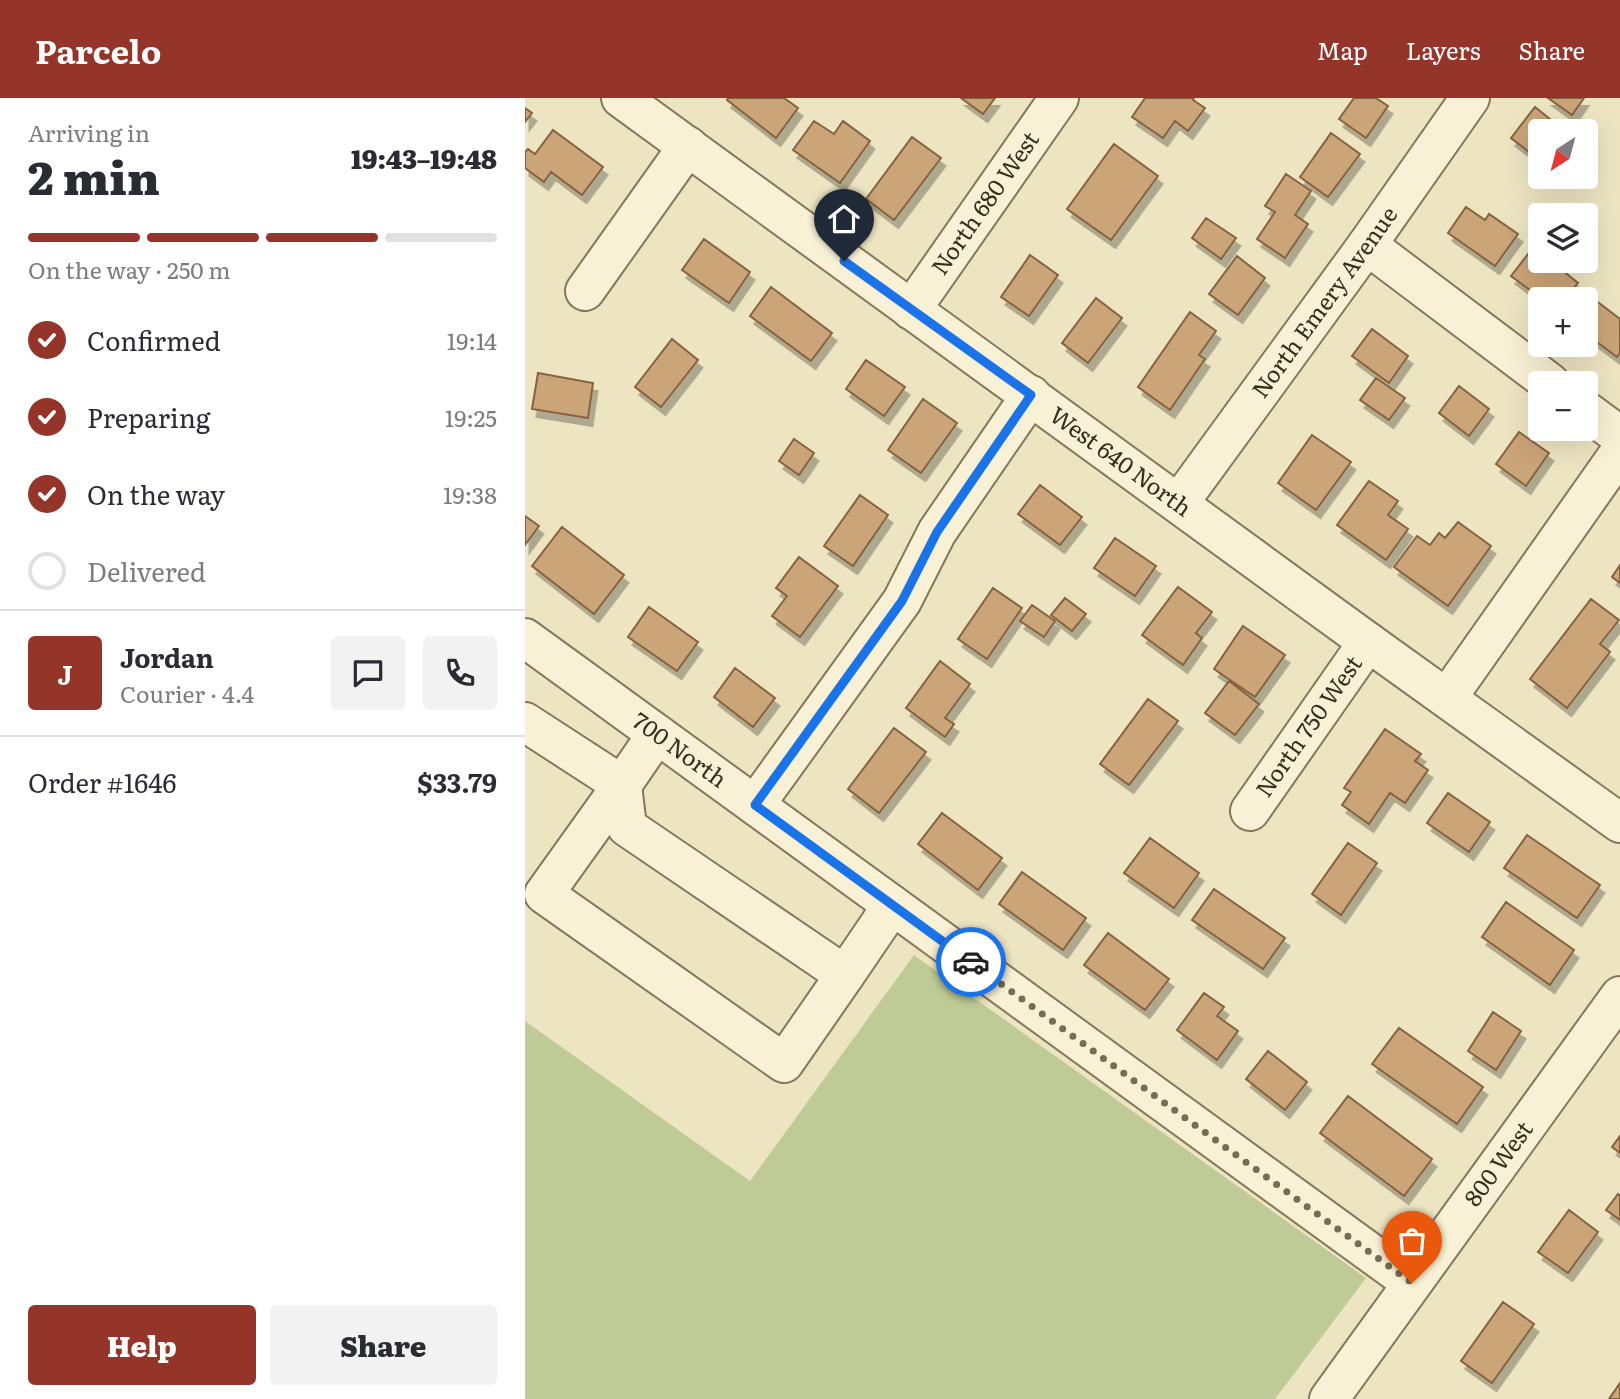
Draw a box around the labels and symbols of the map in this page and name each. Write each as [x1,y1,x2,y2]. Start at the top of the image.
north arrow [1528,119,1598,189]
street label: North 680 West [922,123,1046,281]
pin [814,189,874,261]
street label: North Emery Avenue [1242,198,1404,404]
street label: West 640 North [1044,397,1200,524]
street label: North 750 West [1246,647,1369,803]
street label: 700 North [626,703,735,795]
courier [936,927,1006,997]
street label: 800 West [1455,1112,1540,1212]
pin [1382,1211,1442,1283]

